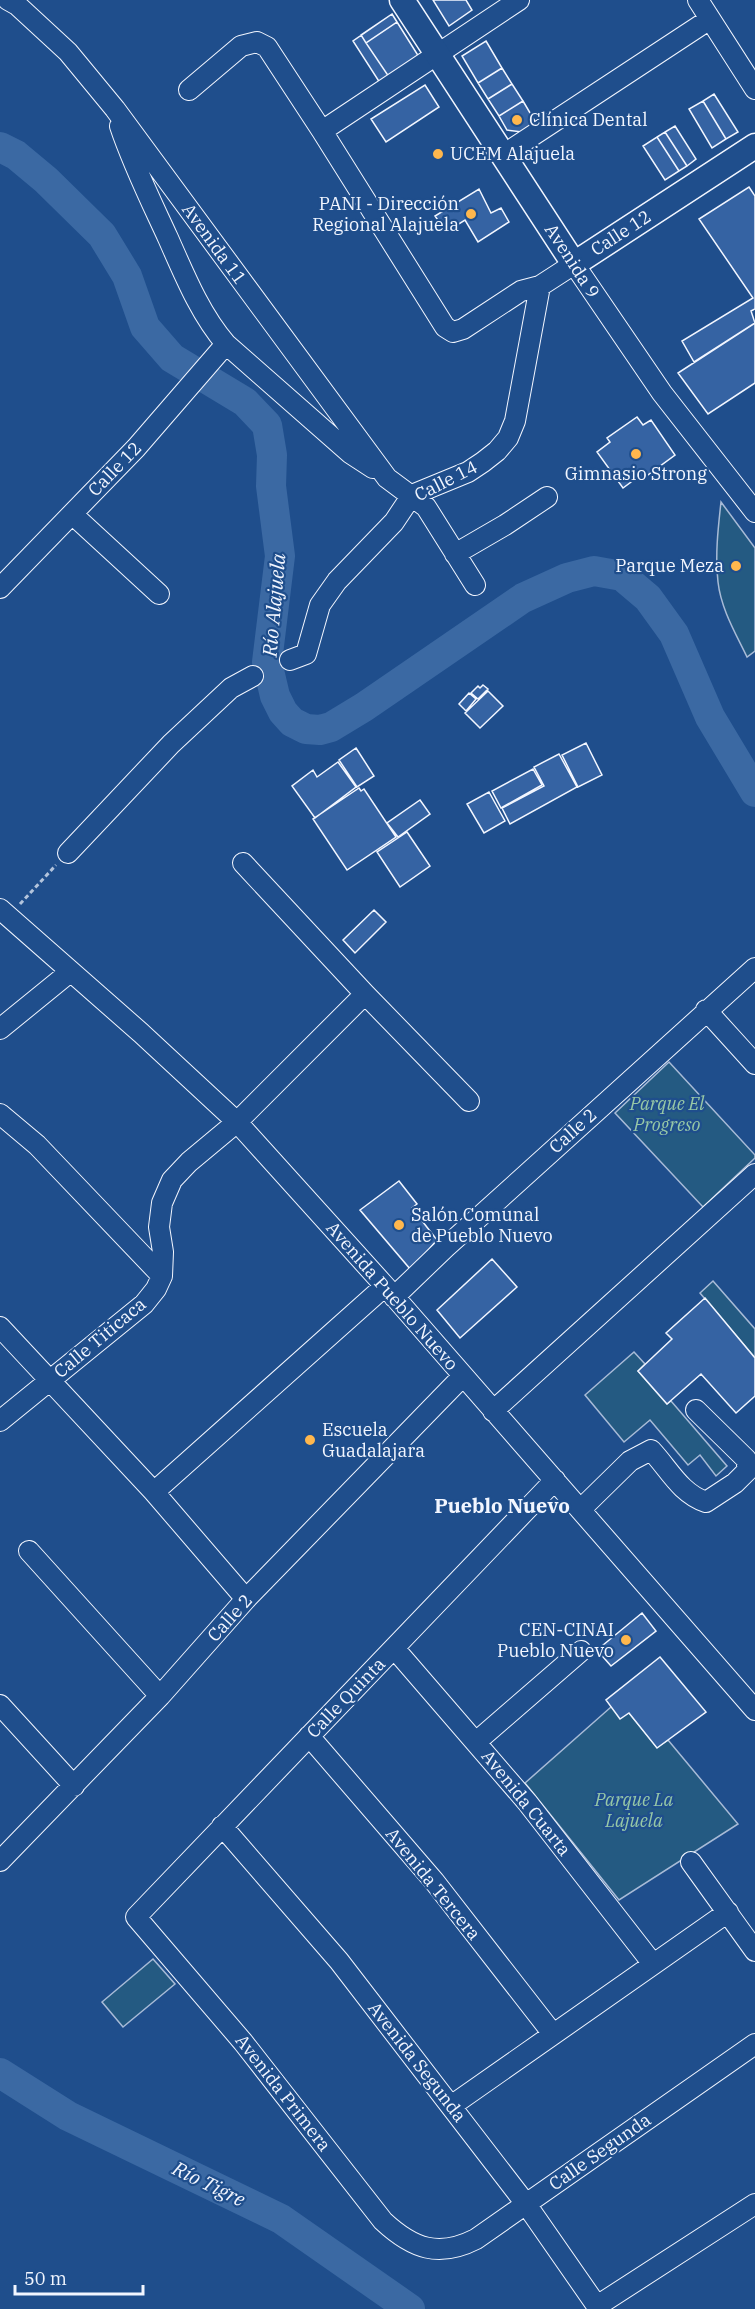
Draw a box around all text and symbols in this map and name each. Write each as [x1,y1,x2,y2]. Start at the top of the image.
place label: Clínica Dental [529,108,648,131]
marker: Clínica Dental [510,113,524,127]
place label: UCEM Alajuela [450,142,575,165]
marker: UCEM Alajuela [431,147,445,161]
place label: PANI - Dirección Regional Alajuela [312,192,459,236]
street label: Avenida 11 [177,199,252,289]
street label: Calle 12 [586,205,655,261]
marker: PANI - Dirección Regional Alajuela [464,207,478,221]
street label: Avenida 9 [540,219,605,302]
street label: Calle 12 [83,436,146,501]
marker: Gimnasio Strong [629,447,643,461]
street label: Calle 14 [410,455,481,506]
place label: Gimnasio Strong [565,462,707,485]
water label: Río Alajuela [255,552,291,659]
place label: Parque Meza [615,554,724,577]
marker: Parque Meza [729,559,743,573]
park label: Parque El Progreso [629,1092,705,1136]
street label: Calle 2 [544,1103,601,1158]
place label: Salón Comunal de Pueblo Nuevo [411,1203,553,1247]
street label: Avenida Pueblo Nuevo [321,1216,463,1375]
marker: Salón Comunal de Pueblo Nuevo [392,1218,406,1232]
street label: Calle Titicaca [49,1292,151,1383]
place label: Escuela Guadalajara [322,1418,425,1462]
marker: Escuela Guadalajara [303,1433,317,1447]
district label: Pueblo Nuevo [434,1492,570,1519]
street label: Calle 2 [202,1589,257,1646]
place label: CEN-CINAI Pueblo Nuevo [497,1618,614,1662]
marker: CEN-CINAI Pueblo Nuevo [619,1633,633,1647]
street label: Calle Quinta [301,1652,390,1743]
street label: Avenida Cuarta [477,1745,576,1861]
park label: Parque La Lajuela [594,1788,673,1832]
street label: Avenida Tercera [381,1823,486,1945]
street label: Avenida Segunda [363,1997,472,2127]
street label: Avenida Primera [230,2029,336,2156]
street label: Calle Segunda [544,2108,655,2195]
water label: Río Tigre [168,2154,250,2213]
scale bar [15,2258,142,2296]
text: 50 m [24,2267,67,2290]

